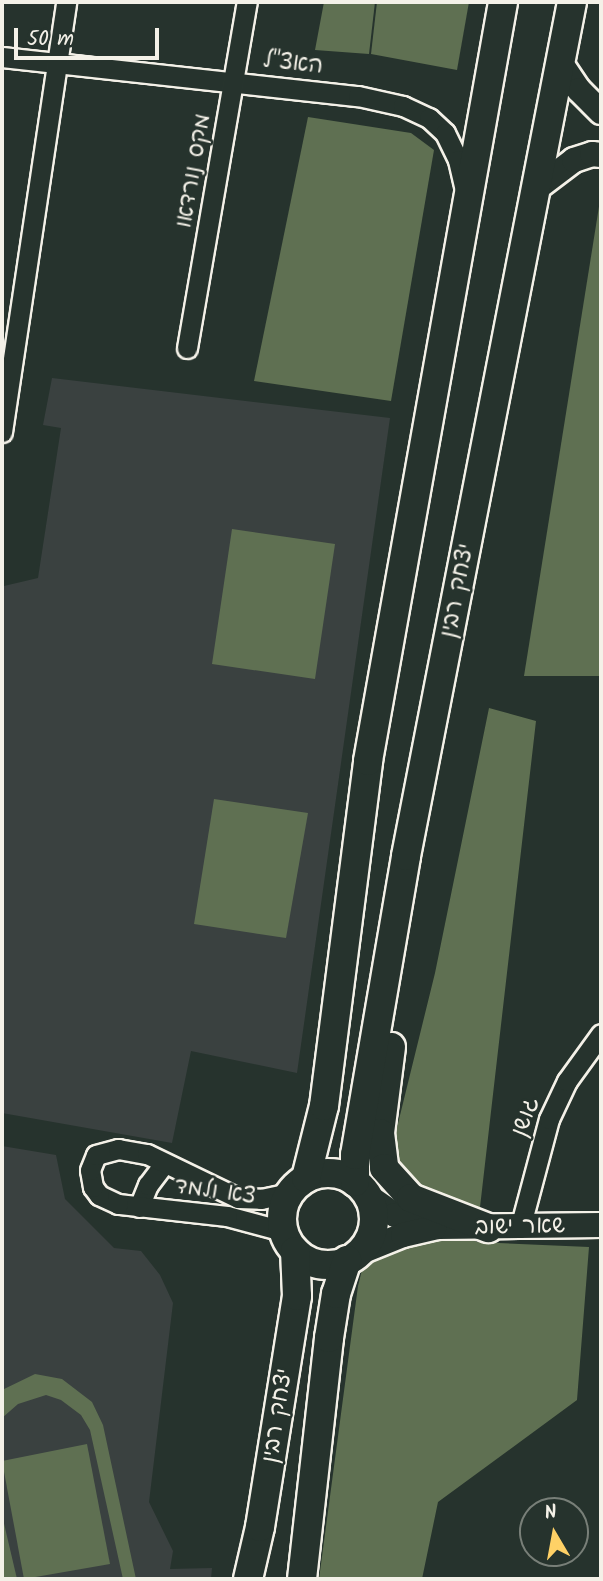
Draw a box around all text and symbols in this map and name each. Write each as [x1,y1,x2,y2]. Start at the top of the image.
scale bar [18,14,163,58]
text: 50 m [27,23,74,56]
street label: האצ"ל [262,47,324,81]
street label: מקס נורדאו [170,112,218,230]
street label: יצחק רבין [435,541,481,641]
street label: גושן [506,1093,546,1141]
street label: צא ולמד [173,1173,257,1211]
street label: שאר ישוב [475,1212,565,1242]
street label: יצחק רבין [257,1367,299,1465]
north arrow [519,1497,589,1567]
text: N [542,1497,559,1529]

